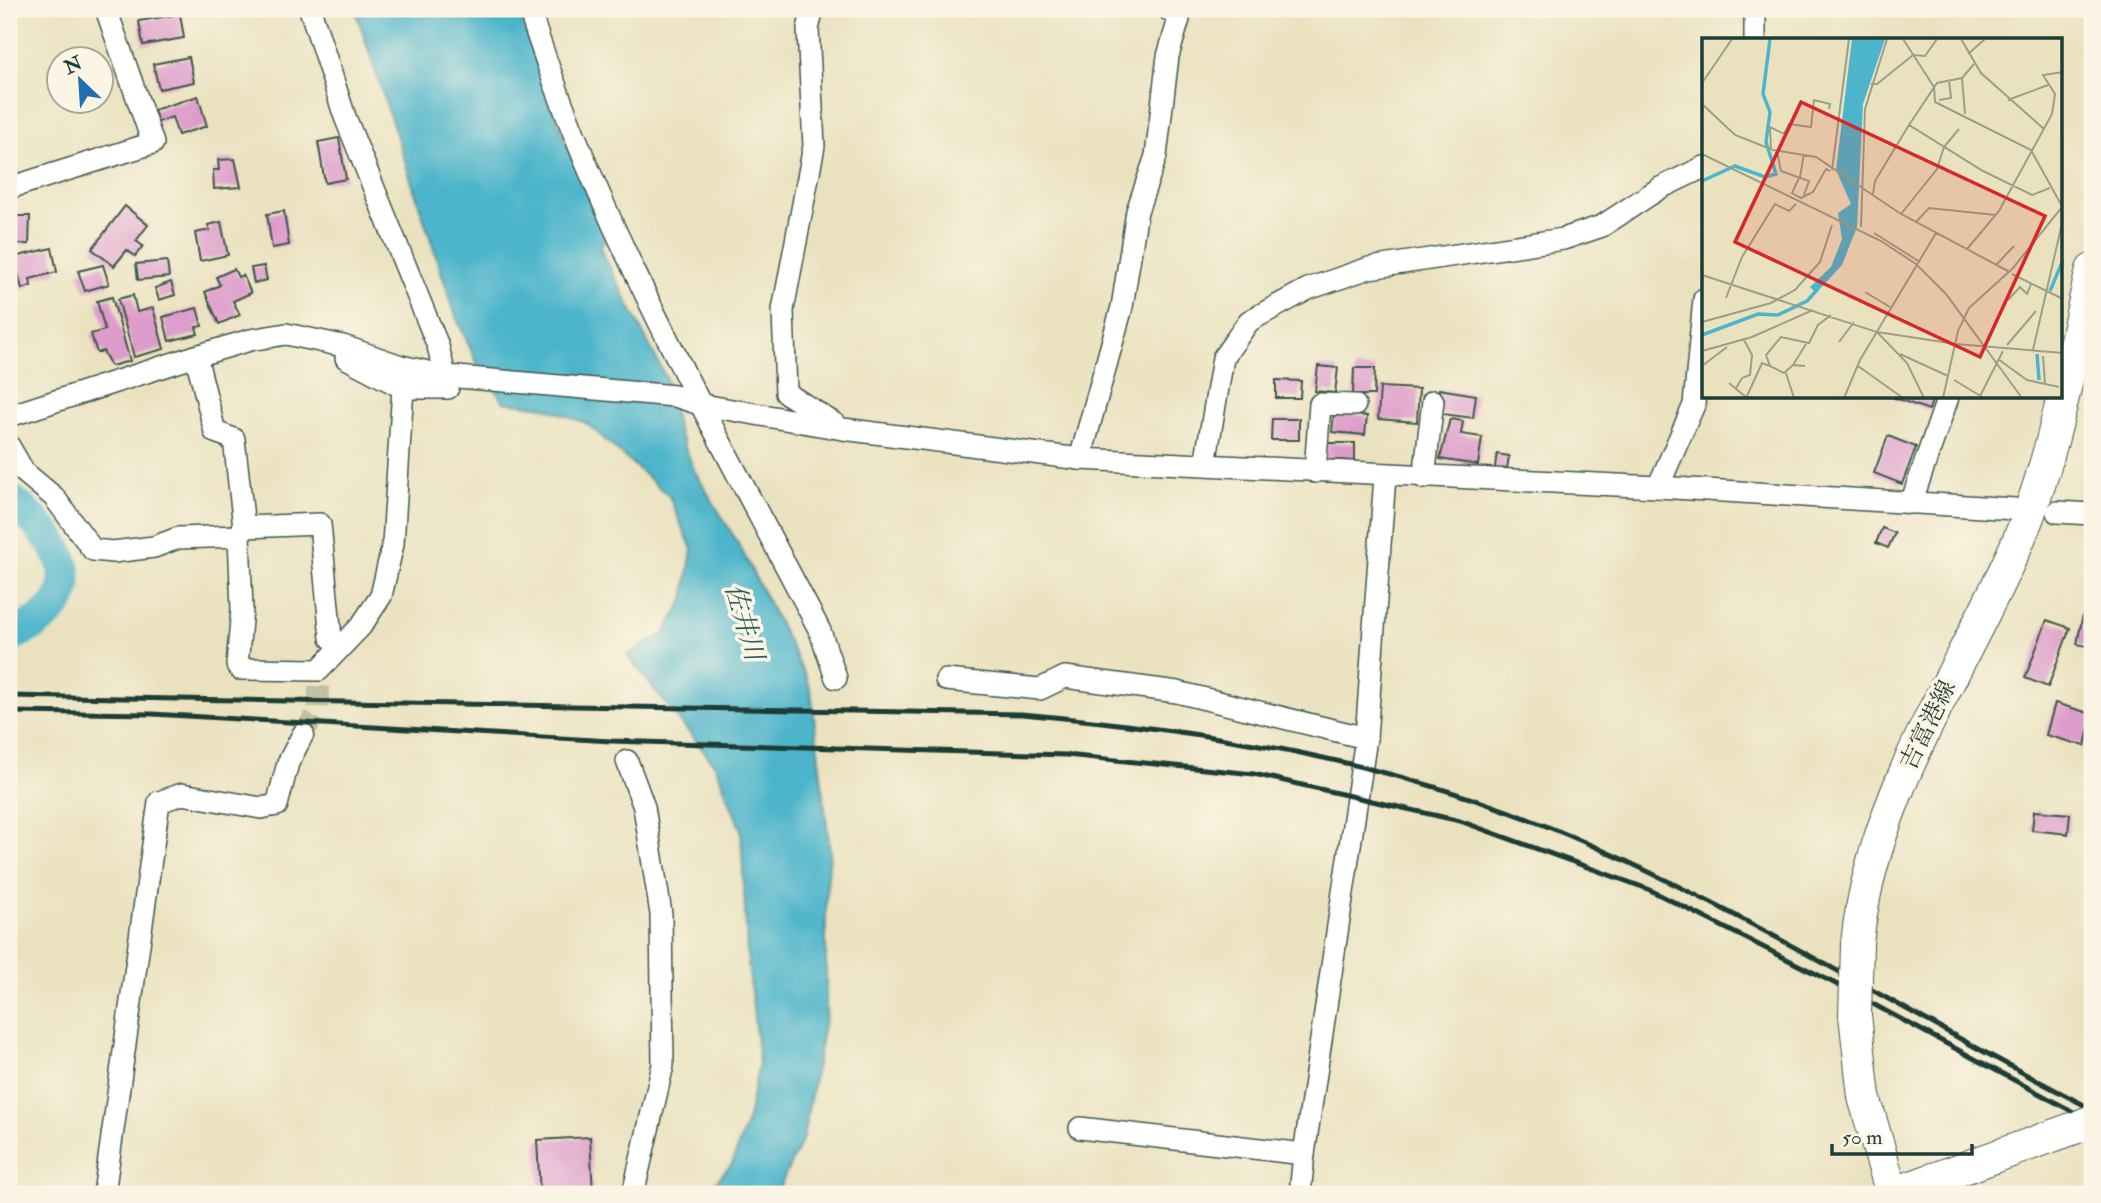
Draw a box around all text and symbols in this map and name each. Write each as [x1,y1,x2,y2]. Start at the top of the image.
inset map [1702,38,2062,399]
north arrow [46,46,116,116]
text: N [60,51,87,80]
water label: 佐井川 [718,580,771,667]
street label: 吉富港線 [1893,675,1963,775]
scale bar [1832,1112,1972,1156]
text: 50 m [1842,1124,1883,1151]

